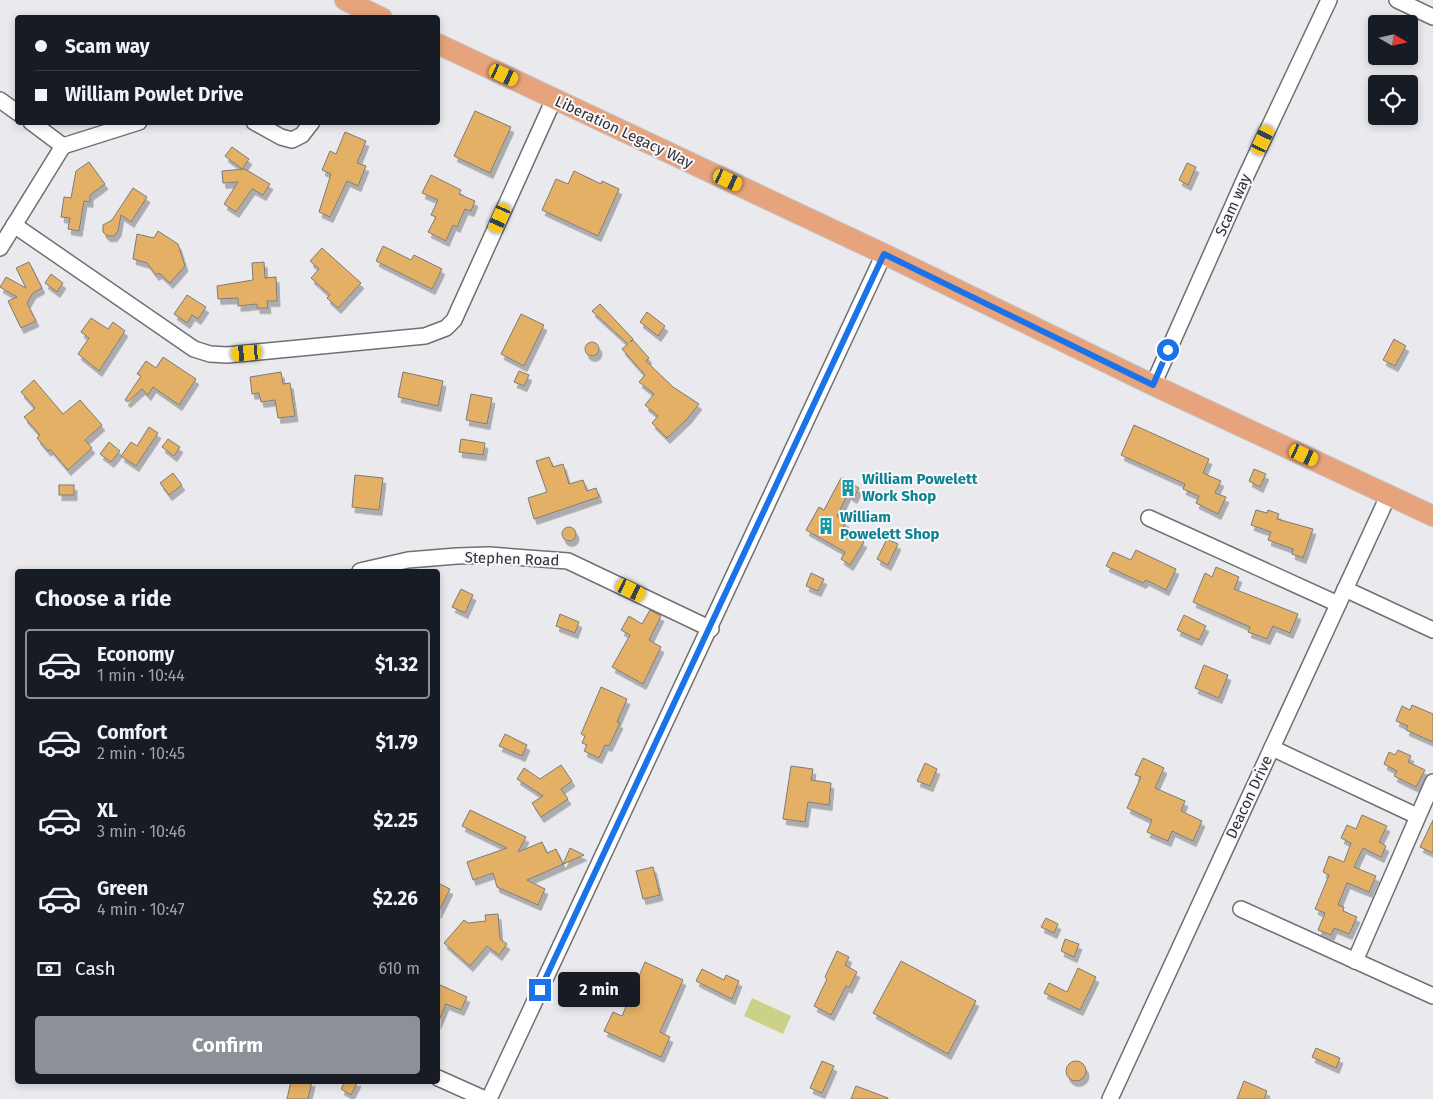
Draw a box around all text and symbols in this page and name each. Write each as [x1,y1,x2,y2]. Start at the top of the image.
north arrow [1368,15,1418,65]
map controls [1368,15,1418,125]
text: Scam way [65,35,150,58]
car [487,62,520,88]
button: locate [1368,75,1418,125]
text: William Powlet Drive [65,83,244,106]
street label: Liberation Legacy Way [552,92,696,172]
car [1249,123,1276,157]
car [711,167,744,193]
street label: Scam way [1211,171,1255,239]
car [487,201,512,235]
route start [1157,339,1179,361]
car [231,344,262,362]
car [1287,442,1320,468]
place label: William Powelett Work Shop [862,470,978,505]
building icon: William Powelett Work Shop [838,478,858,498]
place label: William Powelett Shop [840,508,940,543]
building icon: William Powelett Shop [816,516,836,536]
street label: Stephen Road [464,548,560,570]
car [614,577,647,603]
text: Choose a ride [35,585,171,612]
icon: car [37,642,82,687]
text: Economy [97,643,174,666]
text: $1.32 [375,653,418,676]
text: 1 min · 10:44 [97,666,185,685]
icon: car [37,720,82,765]
text: Comfort [97,721,167,744]
text: $1.79 [376,731,418,754]
text: 2 min · 10:45 [97,744,185,763]
street label: Deacon Drive [1222,753,1276,841]
icon: car [37,798,82,843]
text: XL [97,799,118,822]
text: $2.25 [373,809,418,832]
text: 3 min · 10:46 [97,822,186,841]
icon: car [37,876,82,921]
text: Green [97,877,148,900]
text: $2.26 [373,887,418,910]
text: 4 min · 10:47 [97,900,185,919]
icon: cash [35,955,63,983]
text: Cash [75,957,116,980]
text: 610 m [378,959,420,978]
callout: 2 min [558,972,640,1008]
route end [529,979,551,1001]
text: 2 min [579,980,619,999]
button: Confirm [35,1016,420,1074]

